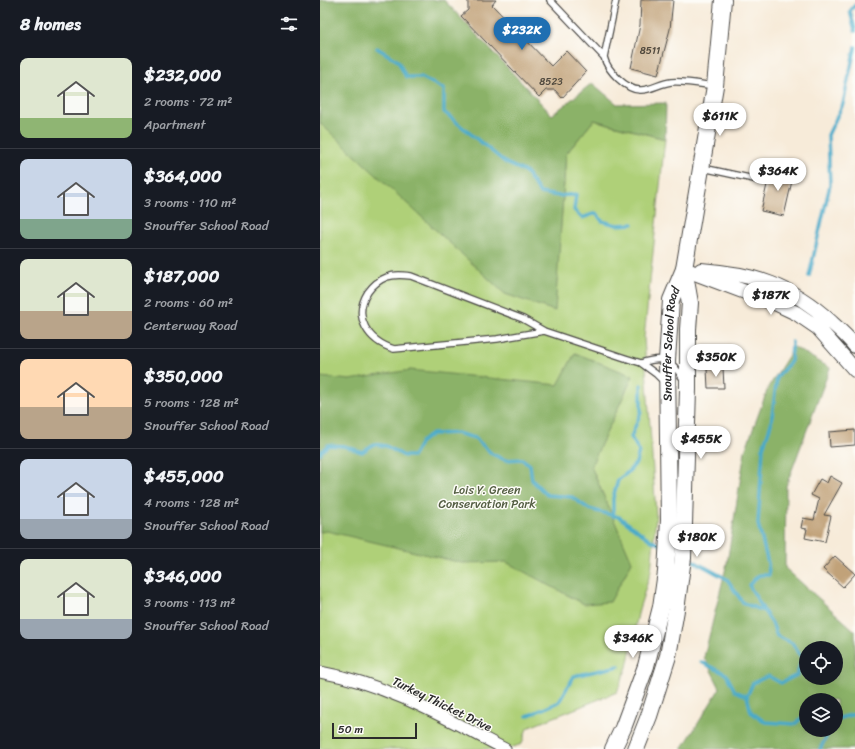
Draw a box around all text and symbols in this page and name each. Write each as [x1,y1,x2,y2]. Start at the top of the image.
text: 8 homes [20,9,81,39]
icon: filters [278,13,300,35]
pin: $232K [494,17,550,51]
text: $232K [503,18,541,41]
house number: 8511 [640,42,660,60]
text: $232,000 [144,60,221,90]
house number: 8523 [539,73,563,91]
icon: home [52,74,100,122]
text: 2 rooms · 72 m² [144,90,232,113]
pin: $611K [692,103,748,137]
text: $611K [702,104,738,127]
text: Apartment [144,113,205,136]
pin: $364K [750,158,806,192]
text: $364K [758,159,798,182]
text: $364,000 [144,161,222,191]
icon: home [52,175,100,223]
text: 3 rooms · 110 m² [144,191,236,214]
text: Snouffer School Road [144,214,269,237]
text: $187,000 [144,261,220,291]
icon: home [52,275,100,323]
street label: Snouffer School Road [656,282,687,401]
pin: $187K [743,282,799,316]
text: $187K [752,283,790,306]
text: 2 rooms · 60 m² [144,291,233,314]
text: Centerway Road [144,314,237,337]
pin: $350K [688,344,744,378]
text: $350K [696,345,736,368]
text: $350,000 [144,361,223,391]
icon: home [52,375,100,423]
text: 5 rooms · 128 m² [144,391,239,414]
text: Snouffer School Road [144,414,269,437]
pin: $455K [673,426,729,460]
text: $455K [681,427,721,450]
text: $455,000 [144,461,224,491]
icon: home [52,475,100,523]
park label: Lois Y. Green Conservation Park [438,479,536,515]
text: 4 rooms · 128 m² [144,491,239,514]
text: Snouffer School Road [144,514,269,537]
pin: $180K [669,524,725,558]
text: $180K [678,525,716,548]
text: $346,000 [144,561,222,591]
icon: home [52,575,100,623]
text: 3 rooms · 113 m² [144,591,235,614]
text: Snouffer School Road [144,614,269,637]
pin: $346K [605,625,661,659]
text: $346K [613,626,653,649]
map controls [799,641,843,737]
button: locate [799,641,843,685]
street label: Turkey Thicket Drive [388,670,496,738]
button: layers [799,693,843,737]
text: 50 m [338,720,363,739]
scale bar [332,721,417,740]

